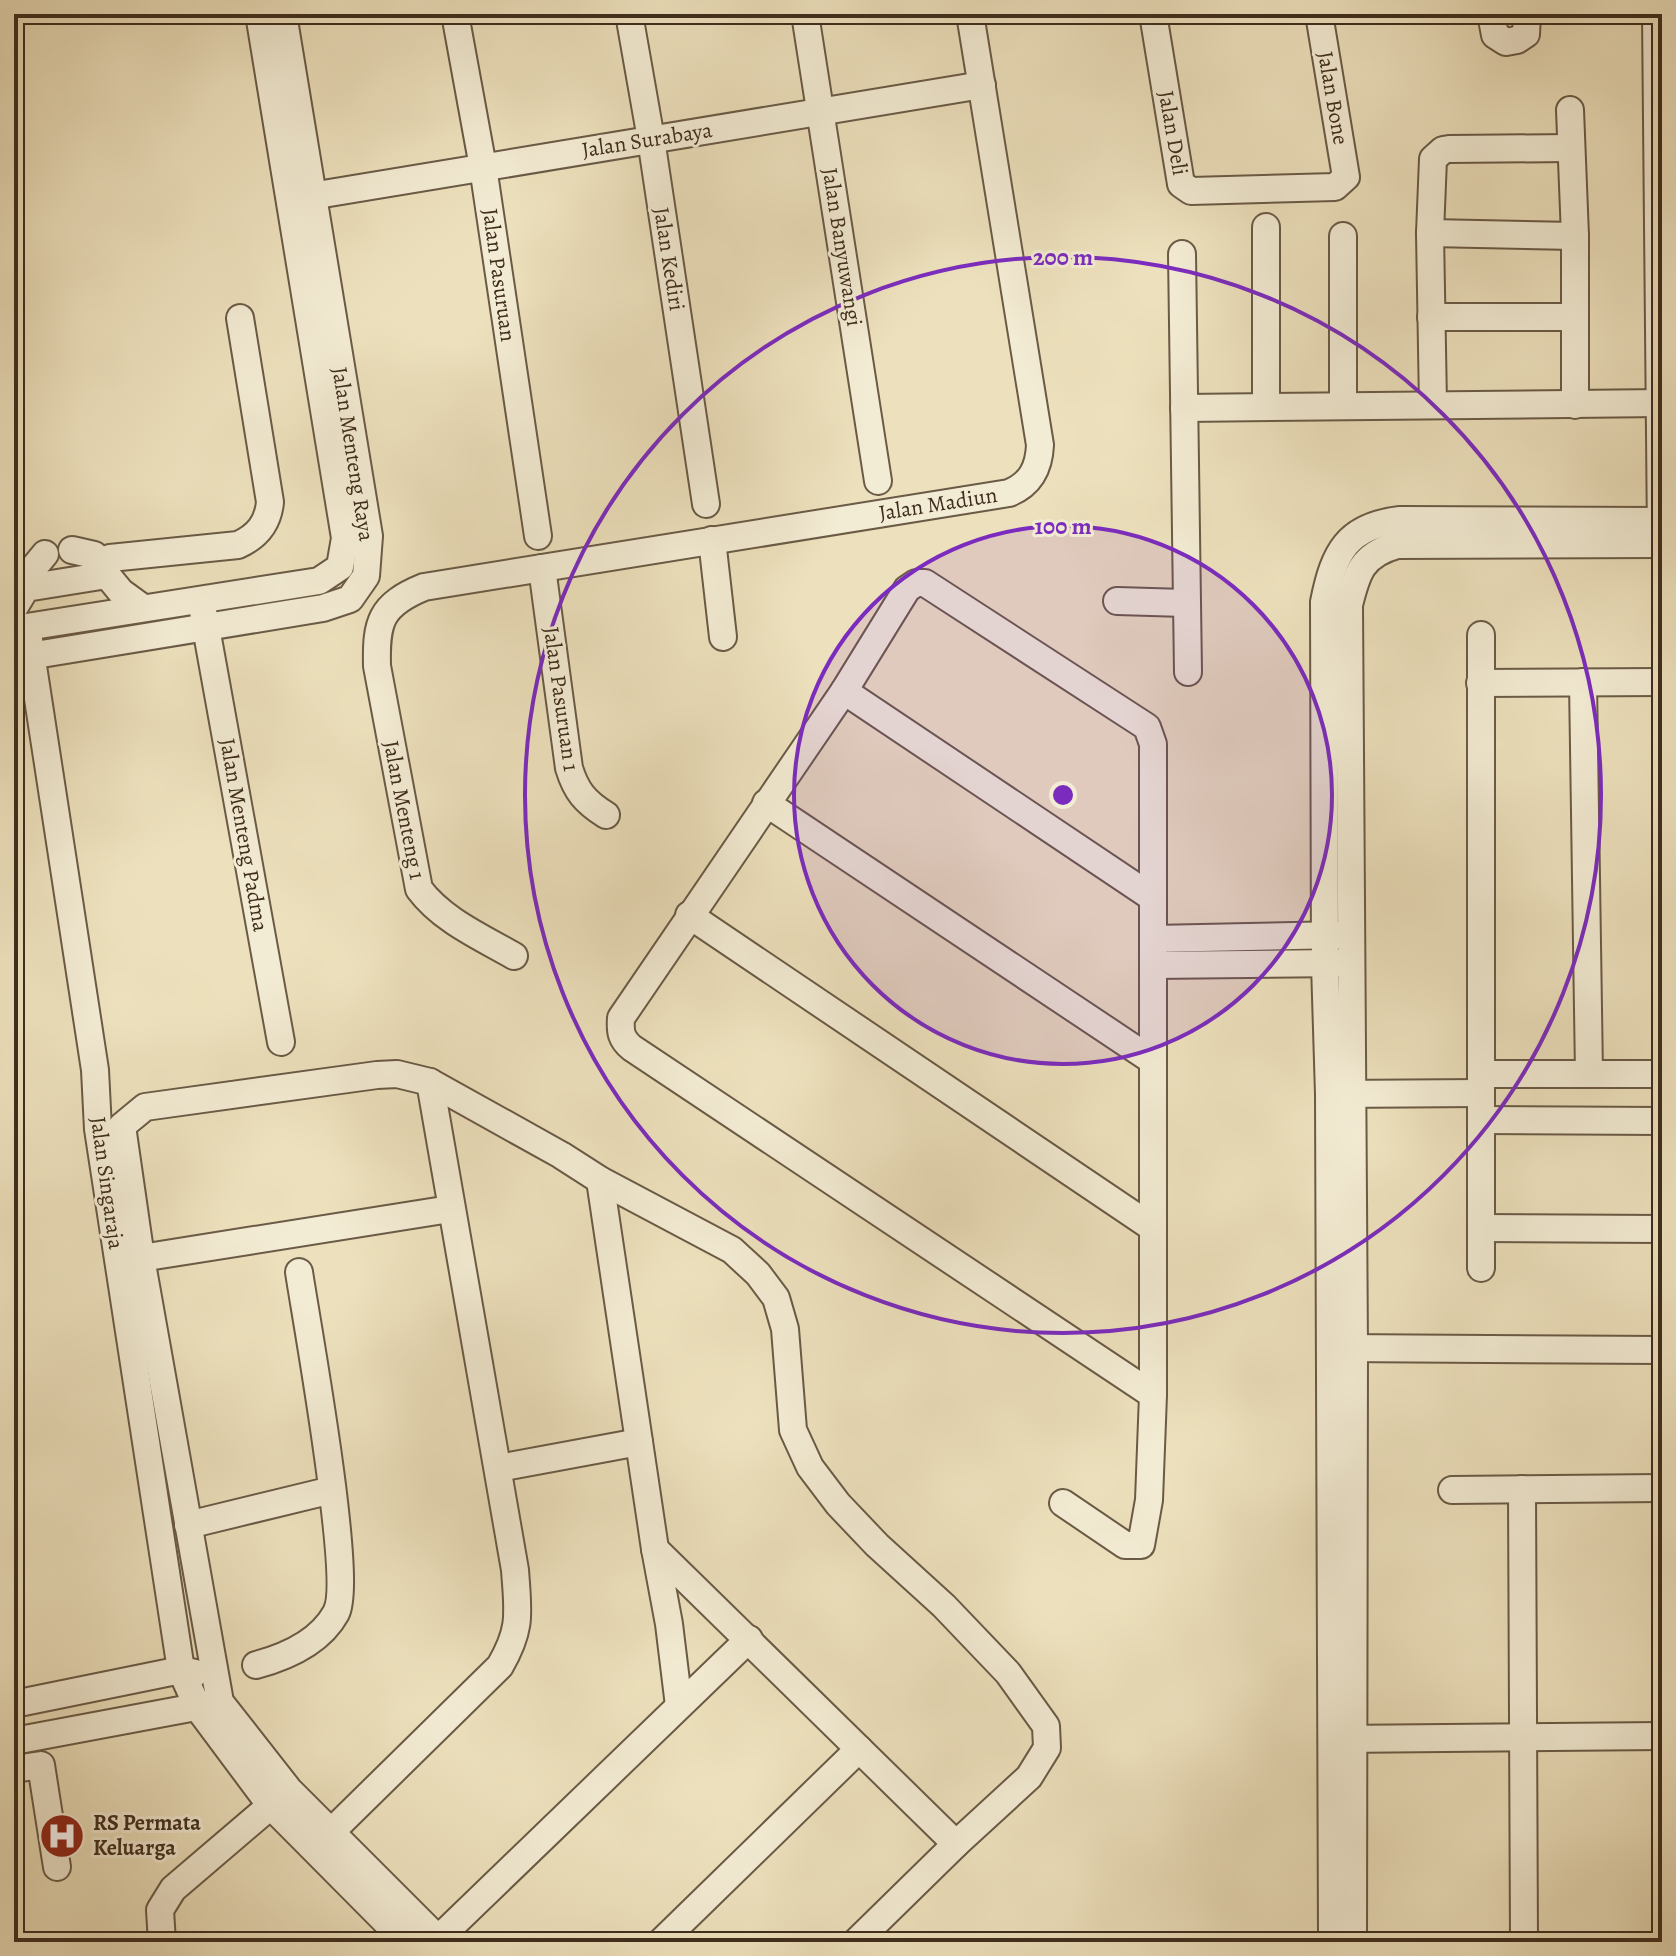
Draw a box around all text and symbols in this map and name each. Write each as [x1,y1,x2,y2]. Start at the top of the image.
street label: Jalan Bone [1310,49,1356,147]
street label: Jalan Deli [1151,88,1195,178]
street label: Jalan Surabaya [580,115,715,165]
street label: Jalan Banyuwangi [815,166,869,328]
street label: Jalan Kediri [646,205,692,313]
street label: Jalan Pasuruan [475,206,523,344]
text: 200 m [1033,241,1093,273]
street label: Jalan Menteng Raya [324,365,382,544]
street label: Jalan Madiun [877,480,999,528]
text: 100 m [1034,510,1092,542]
street label: Jalan Pasuruan 1 [536,625,586,773]
street label: Jalan Menteng Padma [212,736,276,935]
street label: Jalan Menteng 1 [376,738,432,882]
centre of rings [1049,781,1077,809]
street label: Jalan Singaraja [83,1115,131,1252]
place label: RS Permata Keluarga [93,1808,201,1863]
hospital icon: RS Permata Keluarga [38,1812,86,1860]

